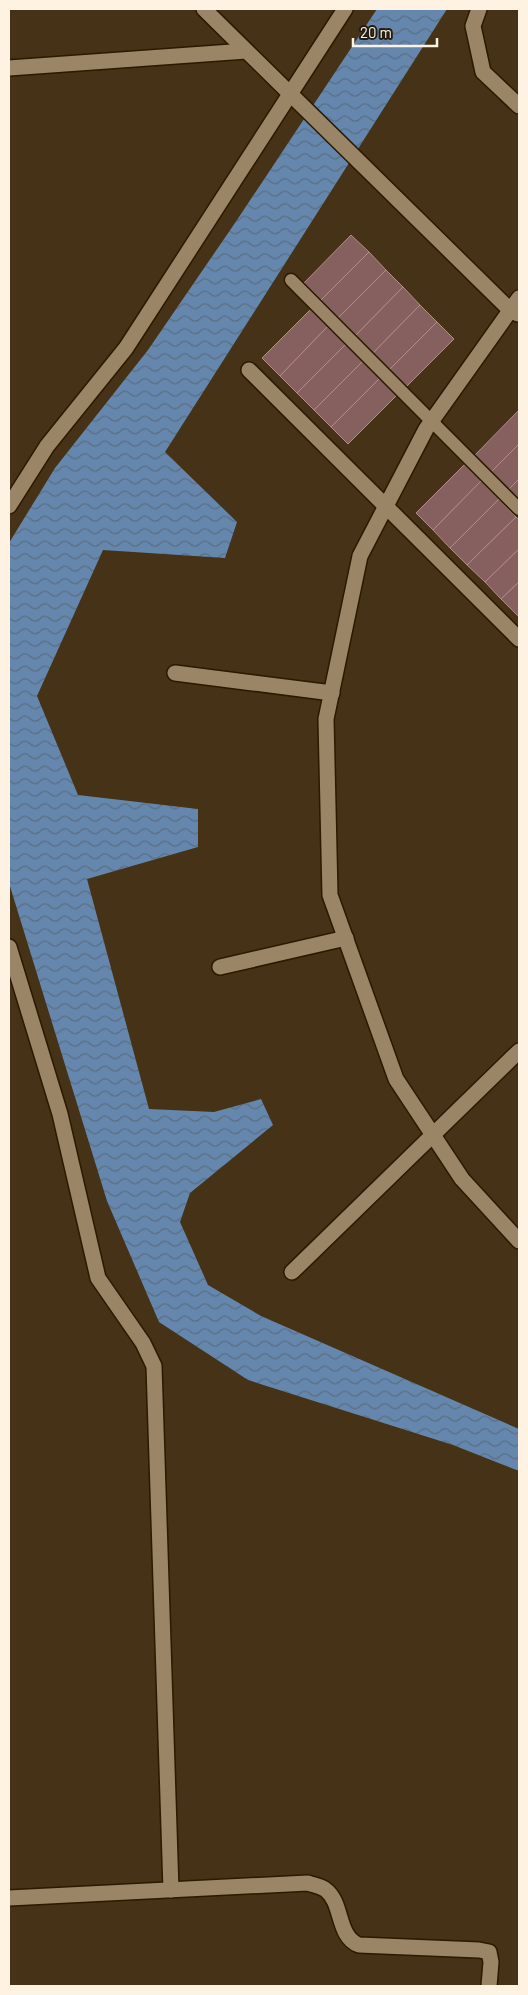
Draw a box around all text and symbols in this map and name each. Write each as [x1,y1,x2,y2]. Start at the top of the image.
scale bar [353,15,437,47]
text: 20 m [360,23,392,41]

